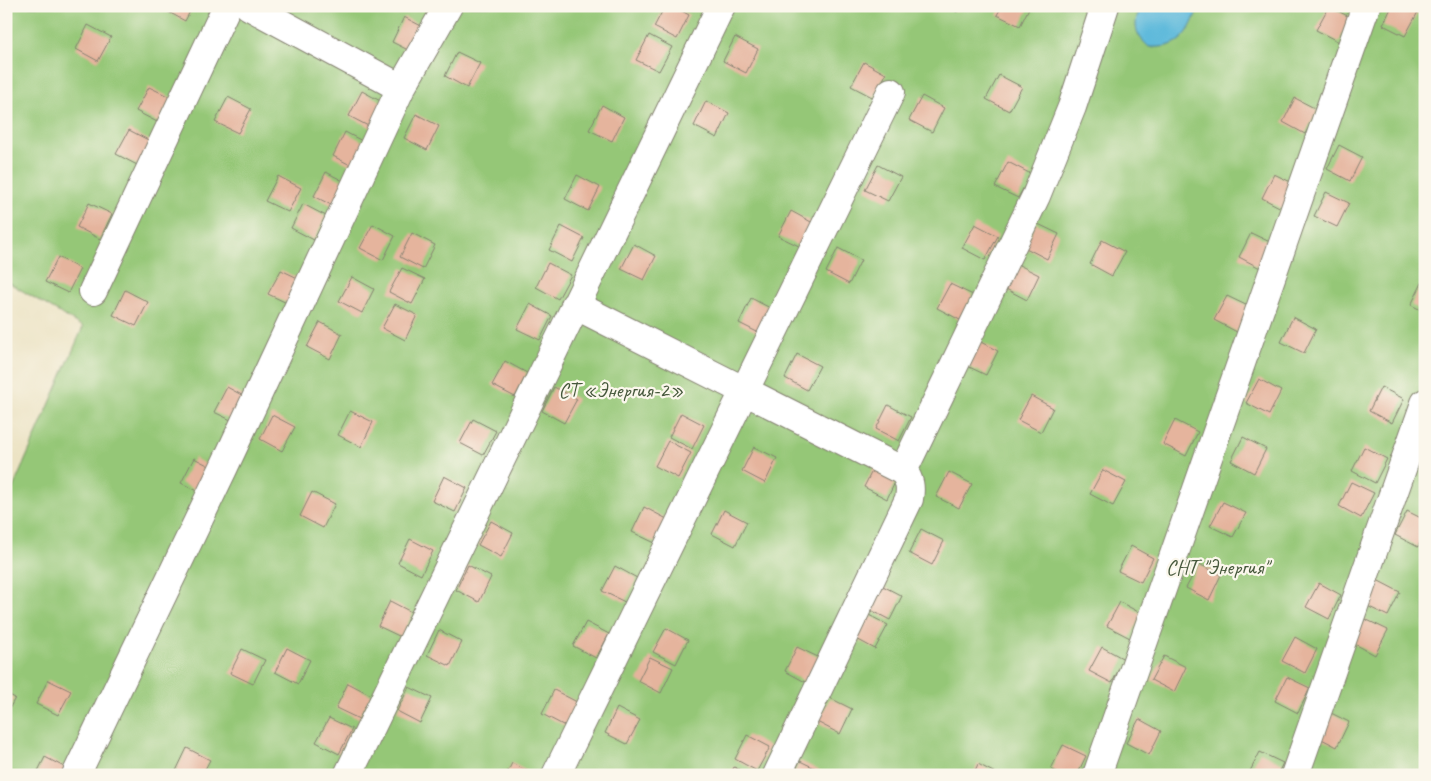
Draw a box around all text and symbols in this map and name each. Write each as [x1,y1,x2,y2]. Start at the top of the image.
park label: СТ «Энергия-2» [558,377,684,403]
park label: СНТ "Энергия" [1166,554,1272,580]

